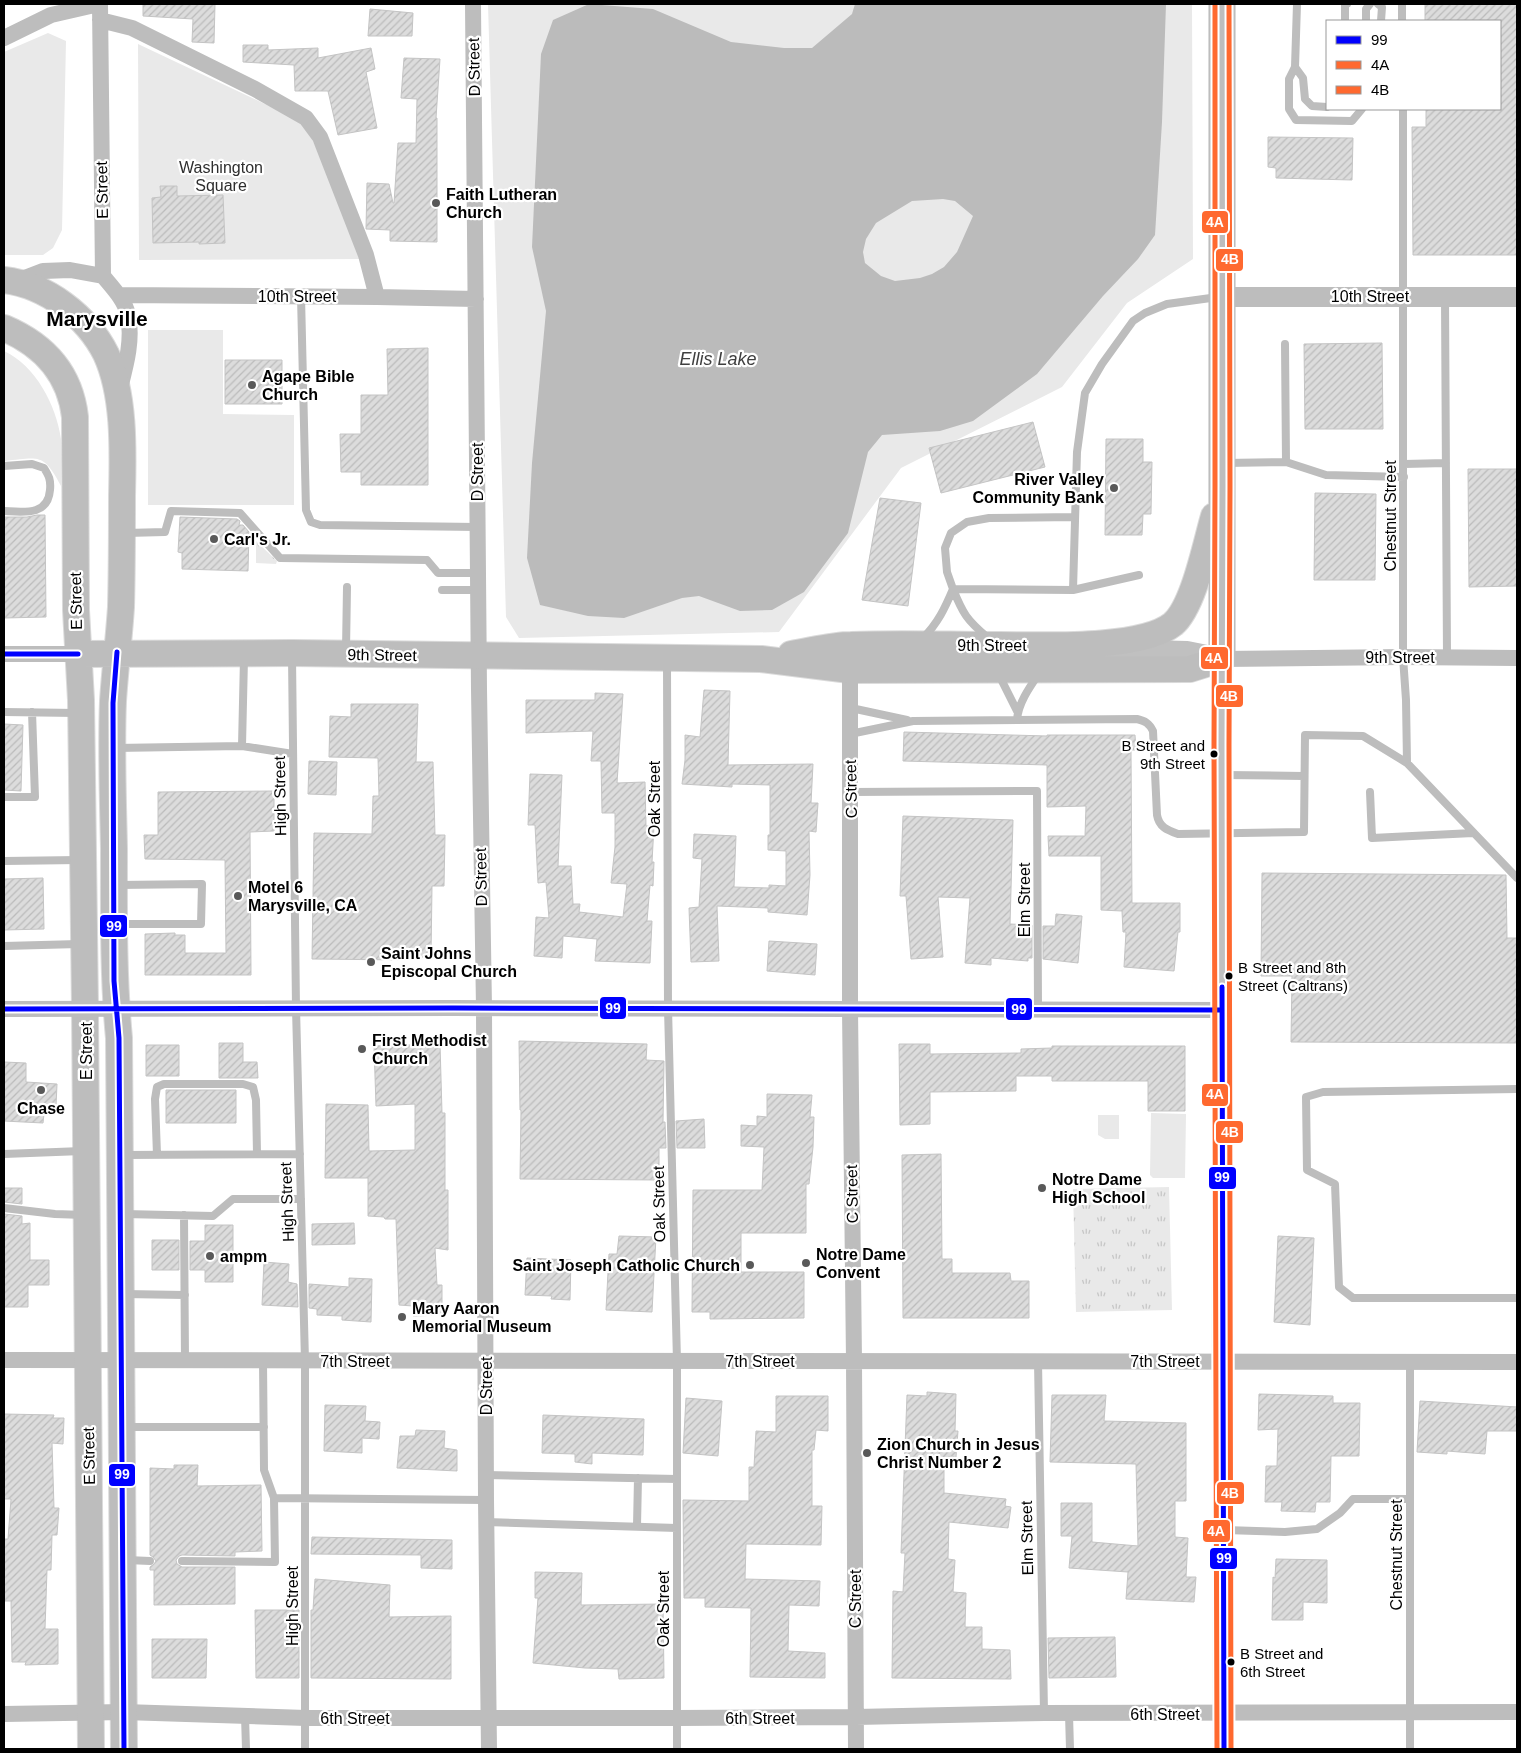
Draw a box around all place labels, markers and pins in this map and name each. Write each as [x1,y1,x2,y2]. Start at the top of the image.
place label: Faith Lutheran Church [446,186,557,221]
marker: Faith Lutheran Church [430,197,442,209]
place label: Agape Bible Church [262,368,355,403]
marker: Agape Bible Church [246,379,258,391]
place label: River Valley Community Bank [972,471,1104,506]
marker: River Valley Community Bank [1108,482,1120,494]
place label: Carl's Jr. [224,531,291,548]
marker: Carl's Jr. [208,533,220,545]
place label: B Street and 9th Street [1122,737,1206,772]
marker: B Street and 9th Street [1209,749,1219,759]
place label: Motel 6 Marysville, CA [248,879,358,914]
marker: Motel 6 Marysville, CA [232,890,244,902]
place label: Saint Johns Episcopal Church [381,945,517,980]
marker: Saint Johns Episcopal Church [365,956,377,968]
place label: B Street and 8th Street (Caltrans) [1238,959,1348,994]
marker: B Street and 8th Street (Caltrans) [1224,971,1234,981]
place label: First Methodist Church [372,1032,487,1067]
marker: First Methodist Church [356,1043,368,1055]
marker: Chase [35,1084,47,1096]
place label: Chase [17,1100,65,1117]
place label: Notre Dame High School [1052,1171,1145,1206]
marker: Notre Dame High School [1036,1182,1048,1194]
place label: Notre Dame Convent [816,1246,906,1281]
place label: ampm [220,1248,267,1265]
marker: ampm [204,1250,216,1262]
place label: Saint Joseph Catholic Church [512,1257,740,1274]
marker: Notre Dame Convent [800,1257,812,1269]
marker: Saint Joseph Catholic Church [744,1259,756,1271]
place label: Mary Aaron Memorial Museum [412,1300,552,1335]
marker: Mary Aaron Memorial Museum [396,1311,408,1323]
place label: Zion Church in Jesus Christ Number 2 [877,1436,1040,1471]
marker: Zion Church in Jesus Christ Number 2 [861,1447,873,1459]
place label: B Street and 6th Street [1240,1645,1323,1680]
marker: B Street and 6th Street [1226,1657,1236,1667]

